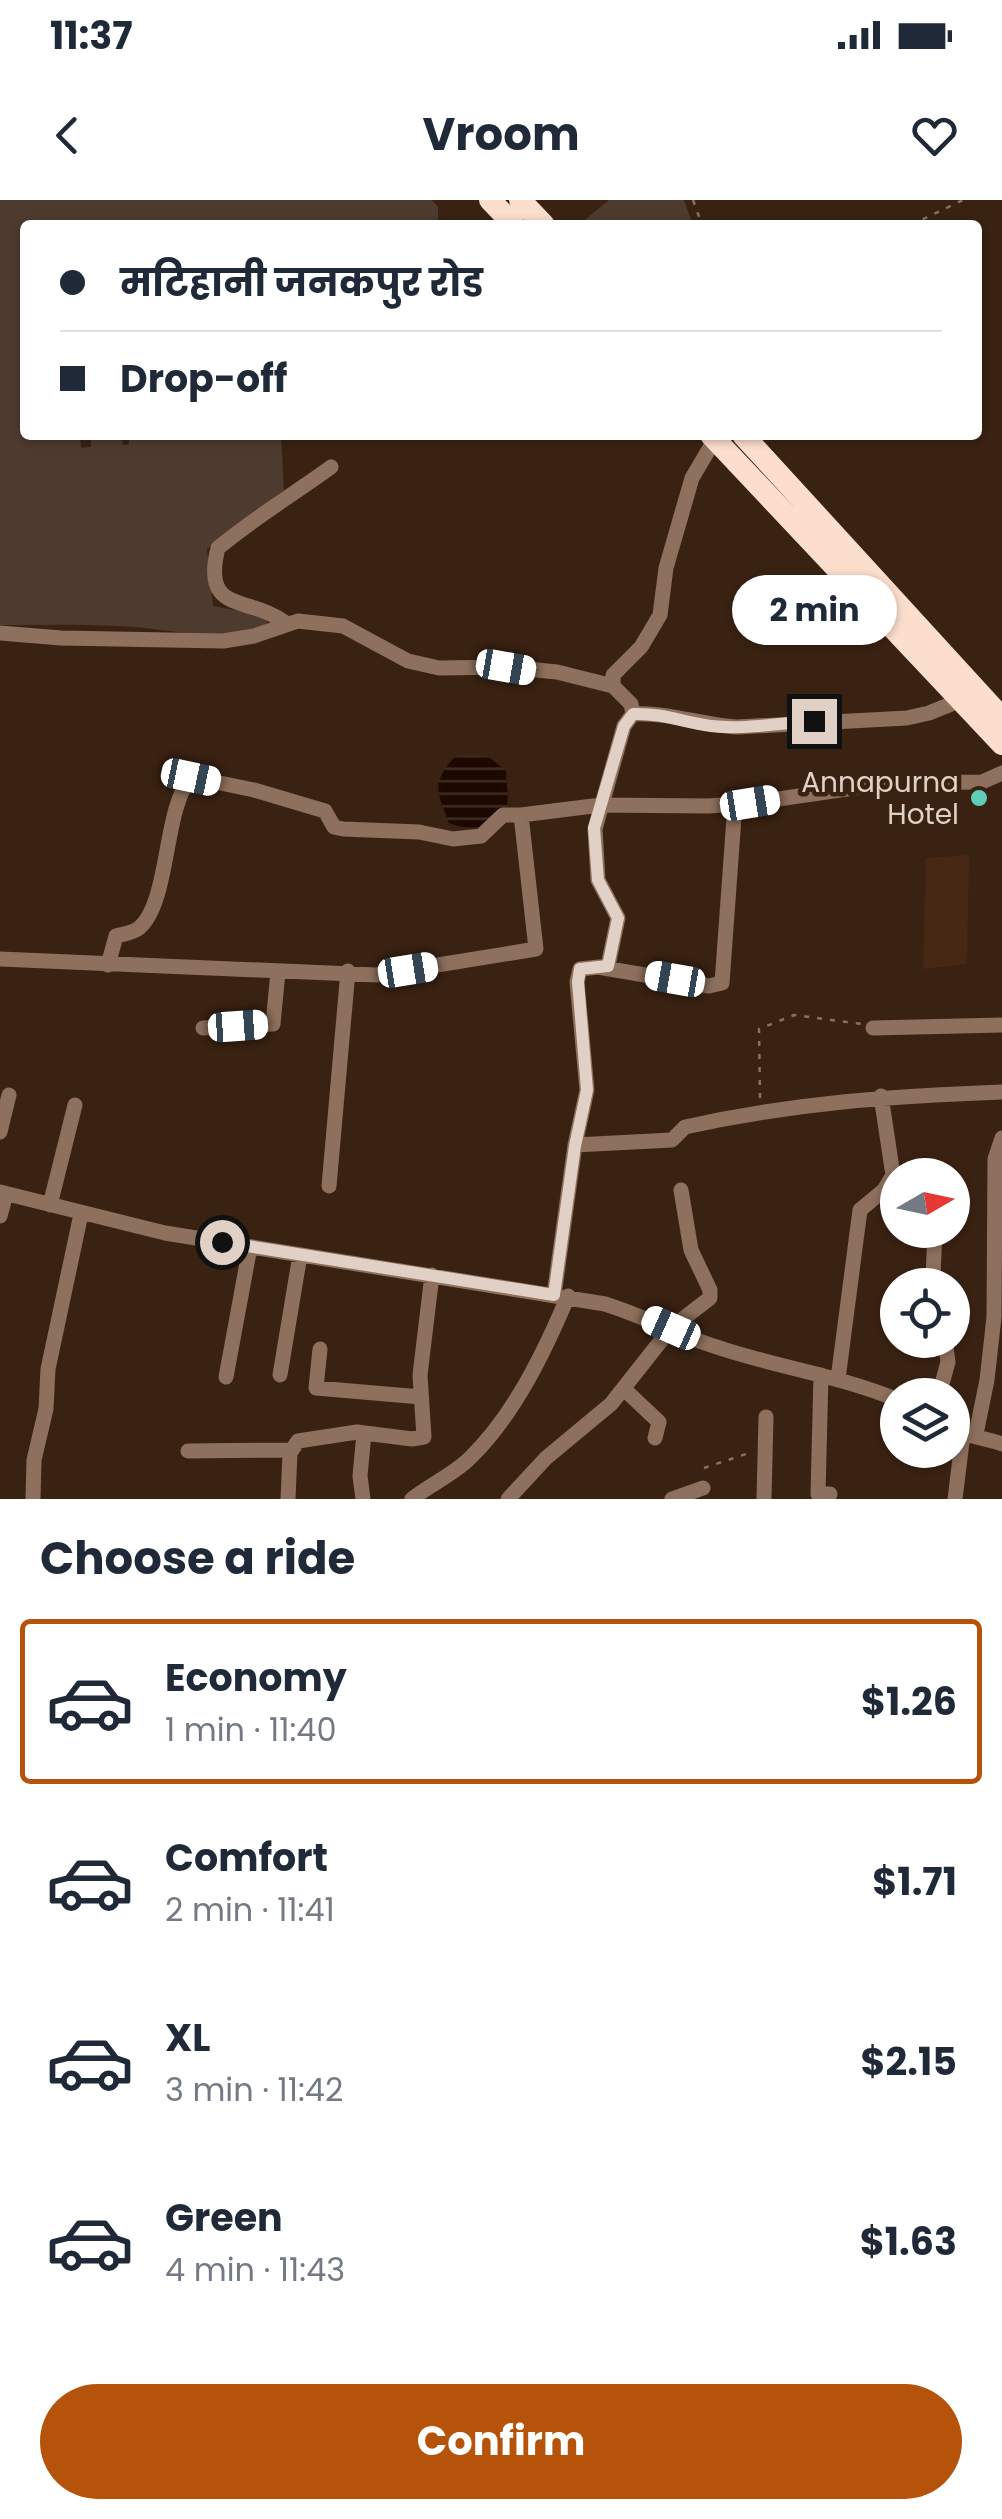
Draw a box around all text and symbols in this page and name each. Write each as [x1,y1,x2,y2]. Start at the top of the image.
text: 11:37 [50,9,133,62]
text: Vroom [422,103,580,166]
icon: back [40,108,95,163]
icon: heart [907,108,962,163]
text: मटिहानी जनकपुर रोड [120,256,483,309]
text: Drop-off [120,352,288,405]
callout: 2 min [732,576,896,646]
text: 2 min [770,587,859,632]
car [474,647,538,687]
route end [792,699,837,744]
car [159,756,223,798]
place label: Annapurna Hotel [801,763,959,834]
car [718,783,782,823]
marker: Annapurna Hotel [968,787,990,809]
car [376,950,440,990]
car [643,959,707,999]
car [207,1009,269,1043]
north arrow [880,1158,970,1248]
map controls [880,1158,970,1468]
route start [200,1220,245,1265]
button: locate [880,1268,970,1358]
car [637,1302,705,1354]
button: layers [880,1378,970,1468]
text: Choose a ride [40,1527,355,1590]
text: Economy [165,1651,347,1704]
icon: car [45,1657,135,1747]
text: $1.26 [861,1675,957,1728]
text: 1 min · 11:40 [165,1707,337,1752]
text: Comfort [165,1831,328,1884]
icon: car [45,1837,135,1927]
text: $1.71 [872,1855,957,1908]
text: 2 min · 11:41 [165,1887,335,1932]
text: XL [165,2011,210,2064]
icon: car [45,2017,135,2107]
text: $2.15 [861,2035,957,2088]
text: 3 min · 11:42 [165,2067,343,2112]
text: Green [165,2191,283,2244]
icon: car [45,2197,135,2287]
text: $1.63 [860,2215,957,2268]
text: 4 min · 11:43 [165,2247,345,2292]
button: Confirm [40,2384,962,2499]

